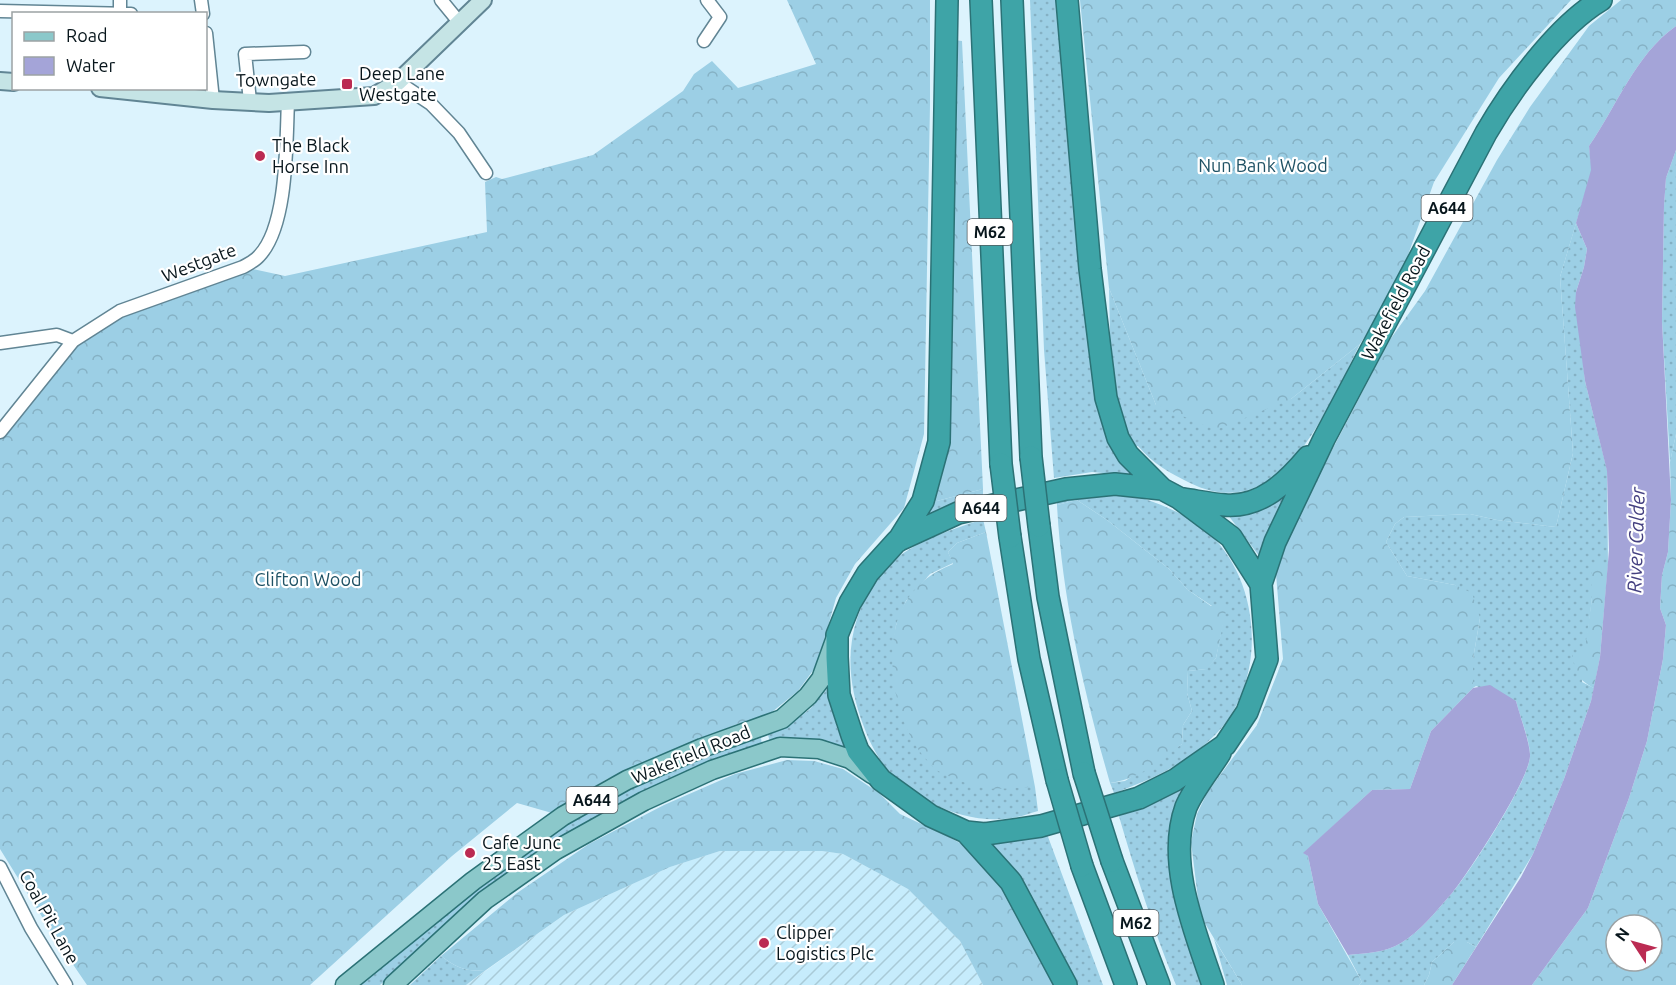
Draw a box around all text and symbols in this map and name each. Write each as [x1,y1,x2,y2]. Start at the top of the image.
legend [12,12,207,90]
text: Road [66,25,108,45]
text: Water [66,55,116,75]
place label: Deep Lane Westgate [359,63,445,104]
street label: Towngate [236,68,316,90]
marker: Deep Lane Westgate [340,77,354,91]
place label: The Black Horse Inn [272,135,349,176]
marker: The Black Horse Inn [253,149,267,163]
park label: Nun Bank Wood [1198,155,1328,175]
road number: A644 [1422,195,1472,221]
road number: M62 [968,219,1012,245]
street label: Westgate [159,239,239,285]
street label: Wakefield Road [1357,242,1434,363]
water label: River Calder [1622,485,1649,593]
road number: A644 [956,495,1006,521]
park label: Clifton Wood [255,569,361,589]
street label: Wakefield Road [628,721,753,787]
road number: A644 [566,787,618,813]
place label: Cafe Junc 25 East [482,832,561,873]
marker: Cafe Junc 25 East [463,846,477,860]
street label: Coal Pit Lane [16,866,84,967]
road number: M62 [1114,910,1158,936]
north arrow [1604,913,1664,973]
place label: Clipper Logistics Plc [776,922,874,963]
text: N [1611,924,1633,944]
marker: Clipper Logistics Plc [757,936,771,950]

